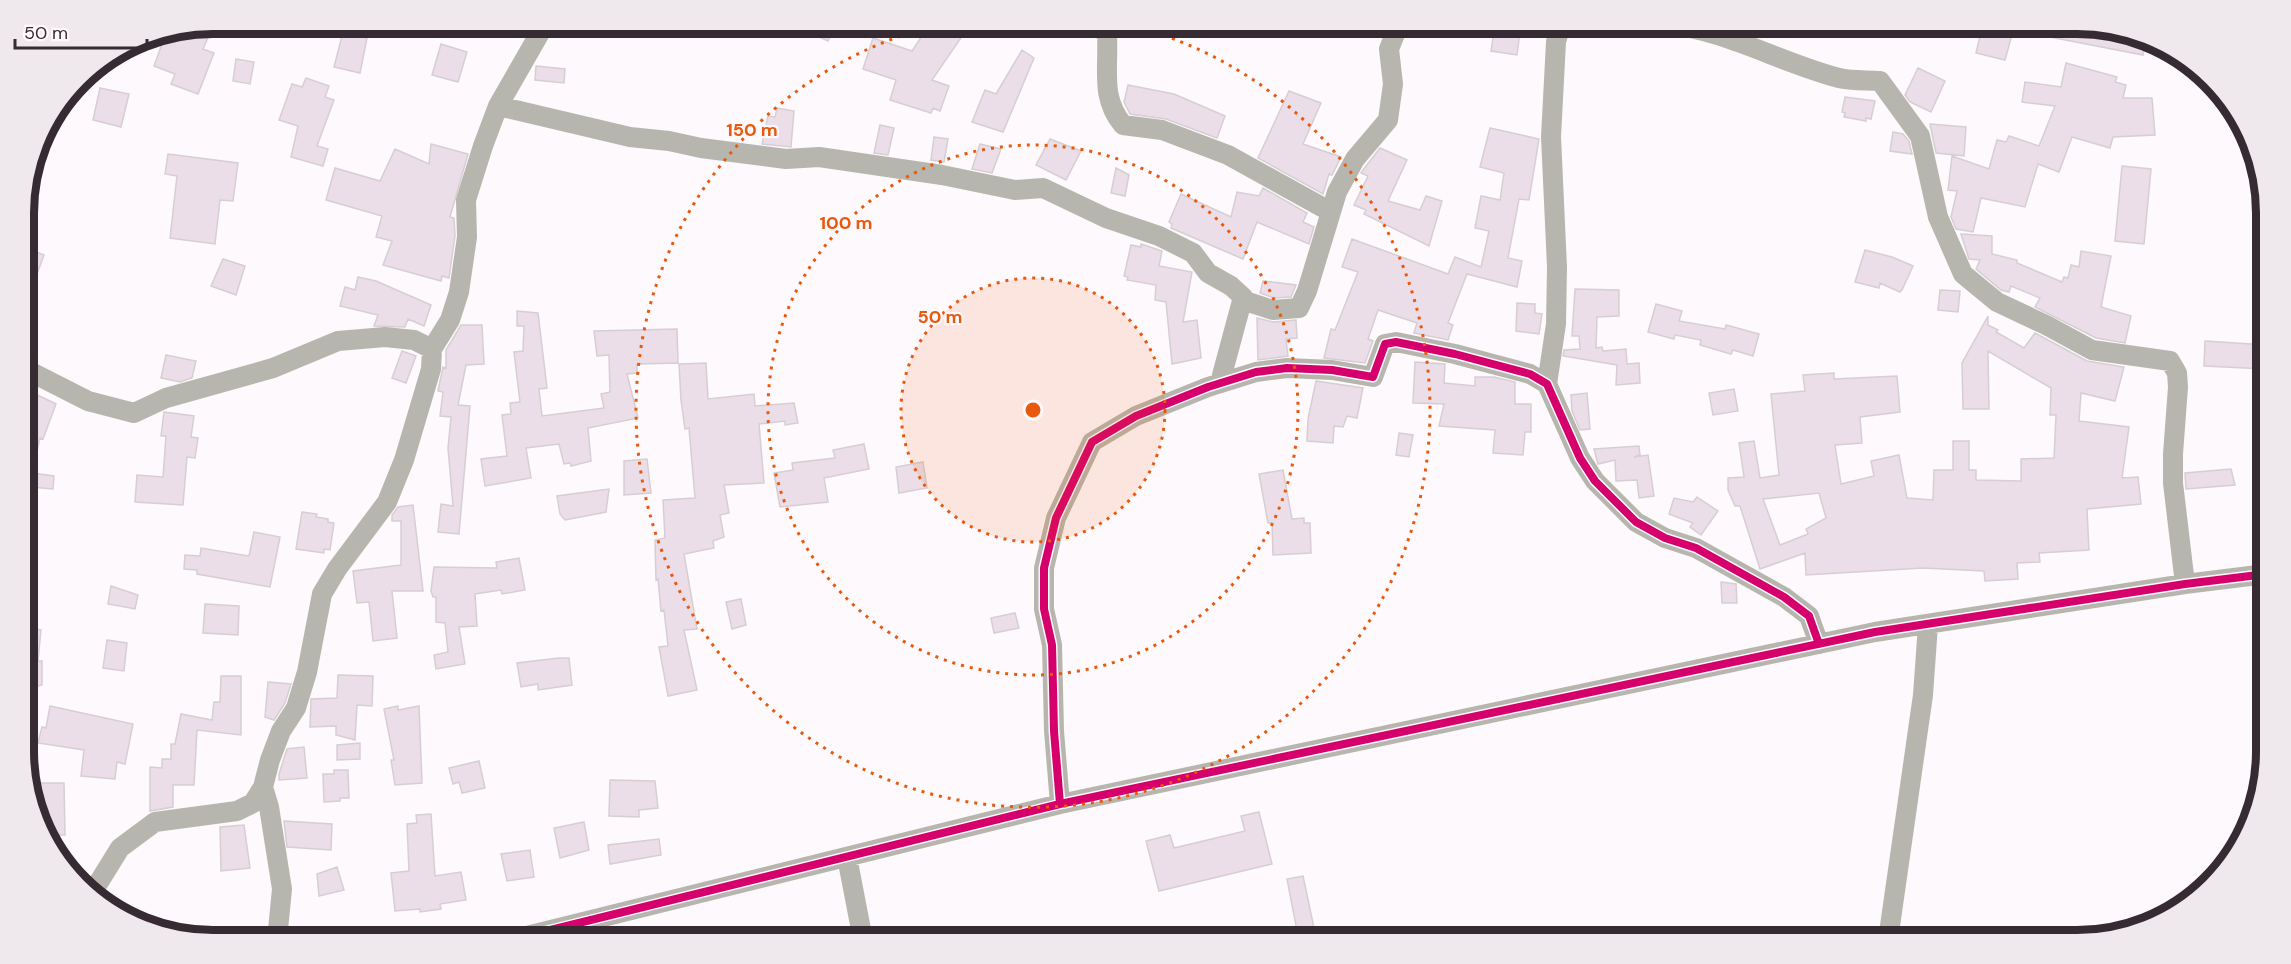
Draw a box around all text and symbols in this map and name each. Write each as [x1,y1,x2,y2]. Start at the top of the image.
scale bar [15,12,147,50]
text: 50 m [24,21,68,45]
text: 150 m [726,118,778,142]
text: 100 m [819,211,873,235]
text: 50 m [917,305,963,329]
centre of rings [1023,400,1043,420]

